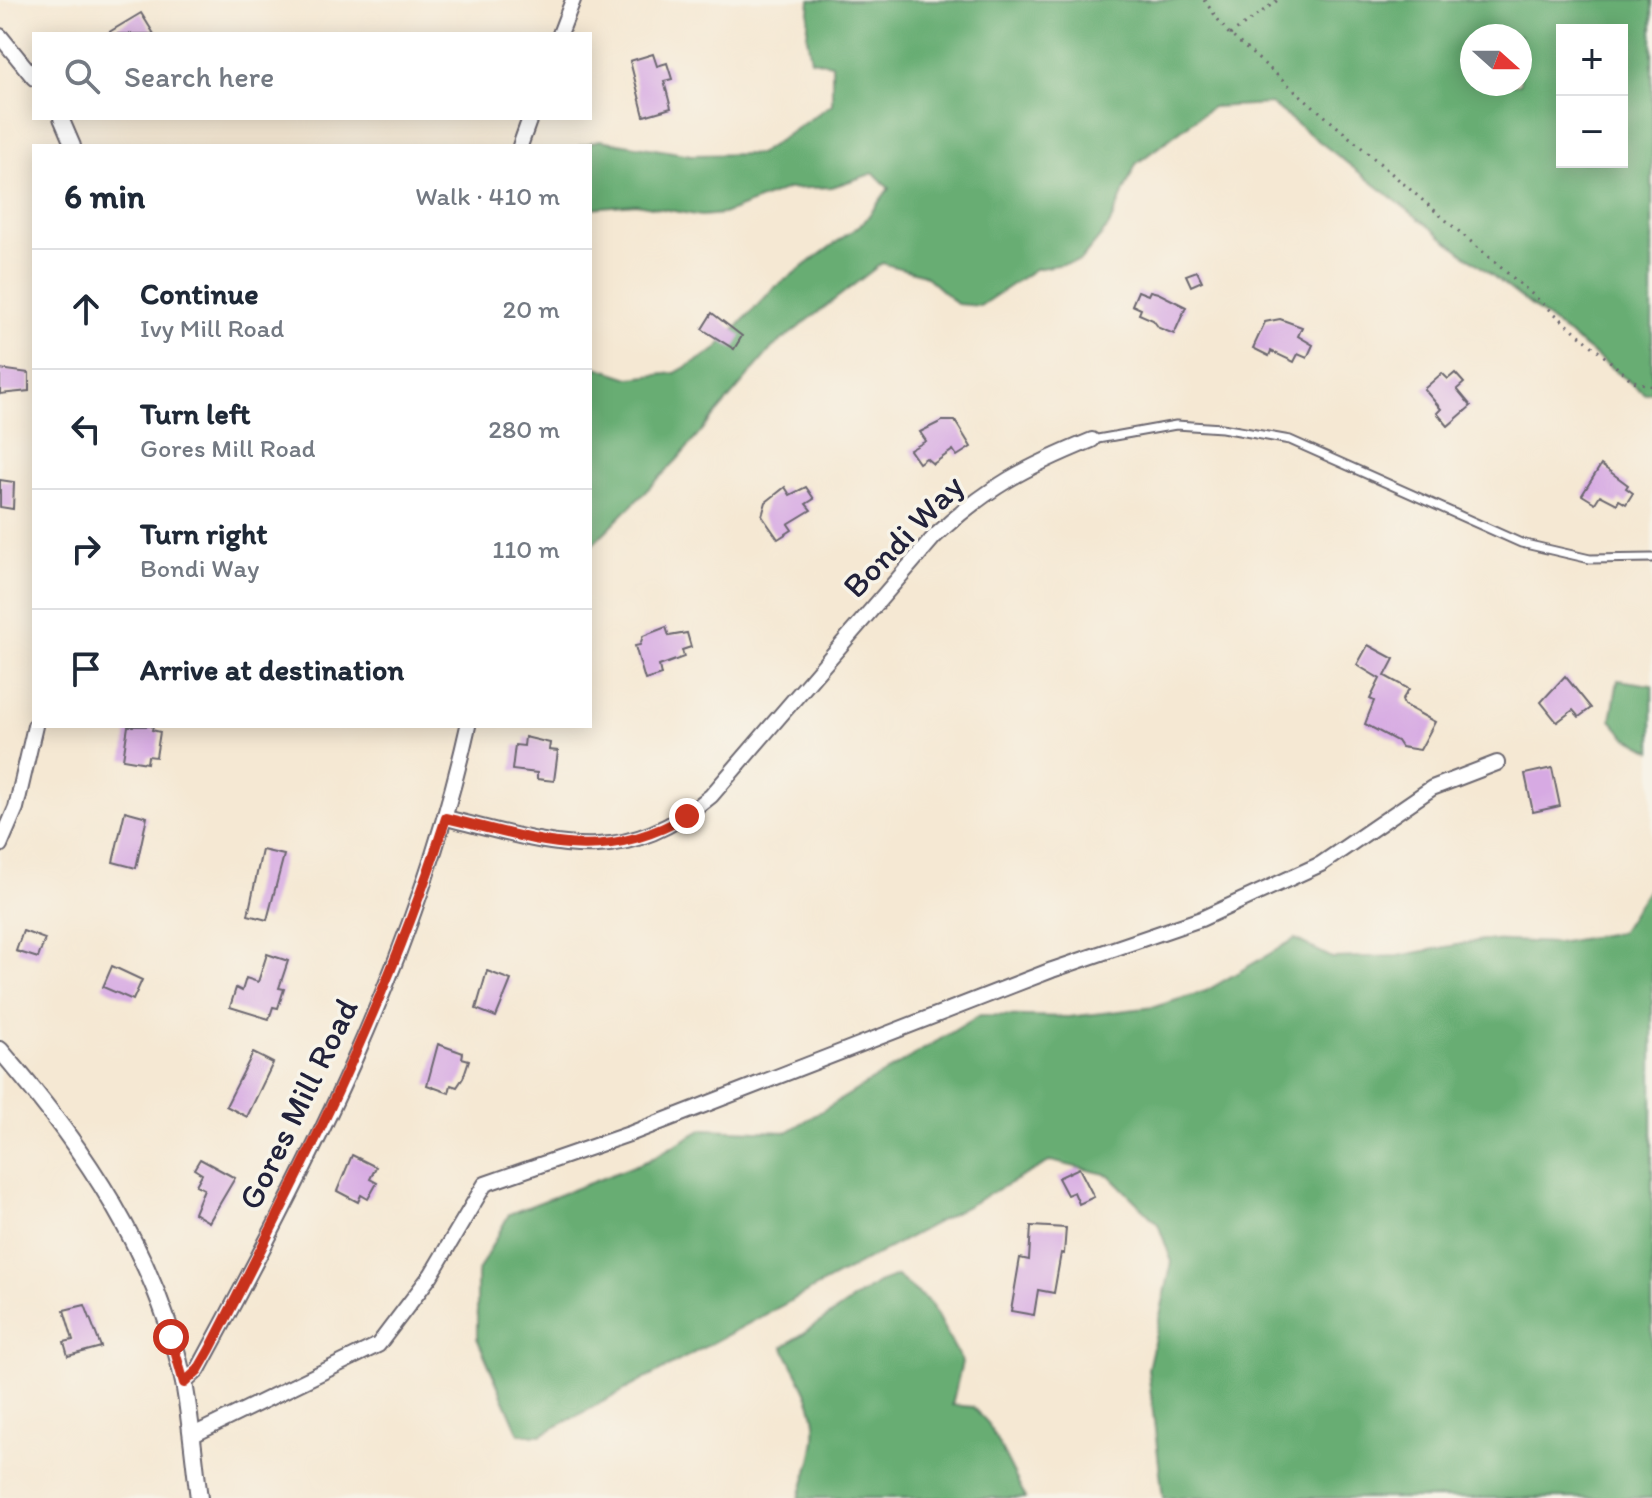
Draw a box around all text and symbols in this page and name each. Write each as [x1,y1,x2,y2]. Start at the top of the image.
north arrow [1460,24,1532,96]
map controls [1556,24,1628,168]
button: + [1556,24,1628,96]
search box [32,32,592,120]
icon: search [60,54,104,98]
text: Search here [124,58,274,95]
button: − [1556,96,1628,168]
text: 6 min [64,176,145,217]
text: Walk · 410 m [415,180,560,212]
text: Continue [140,275,259,312]
icon: ahead [64,287,108,331]
text: 20 m [503,293,560,325]
text: Ivy Mill Road [140,312,284,344]
text: Turn left [140,395,251,432]
icon: left [64,407,108,451]
text: 280 m [488,413,560,445]
text: Gores Mill Road [140,432,316,464]
street label: Bondi Way [834,466,972,606]
text: Turn right [140,515,268,552]
icon: right [64,527,108,571]
text: 110 m [492,533,560,565]
text: Bondi Way [140,552,259,584]
icon: arrive [64,647,108,691]
text: Arrive at destination [140,651,404,688]
route end [669,798,705,834]
street label: Gores Mill Road [229,992,367,1216]
route start [153,1319,189,1355]

